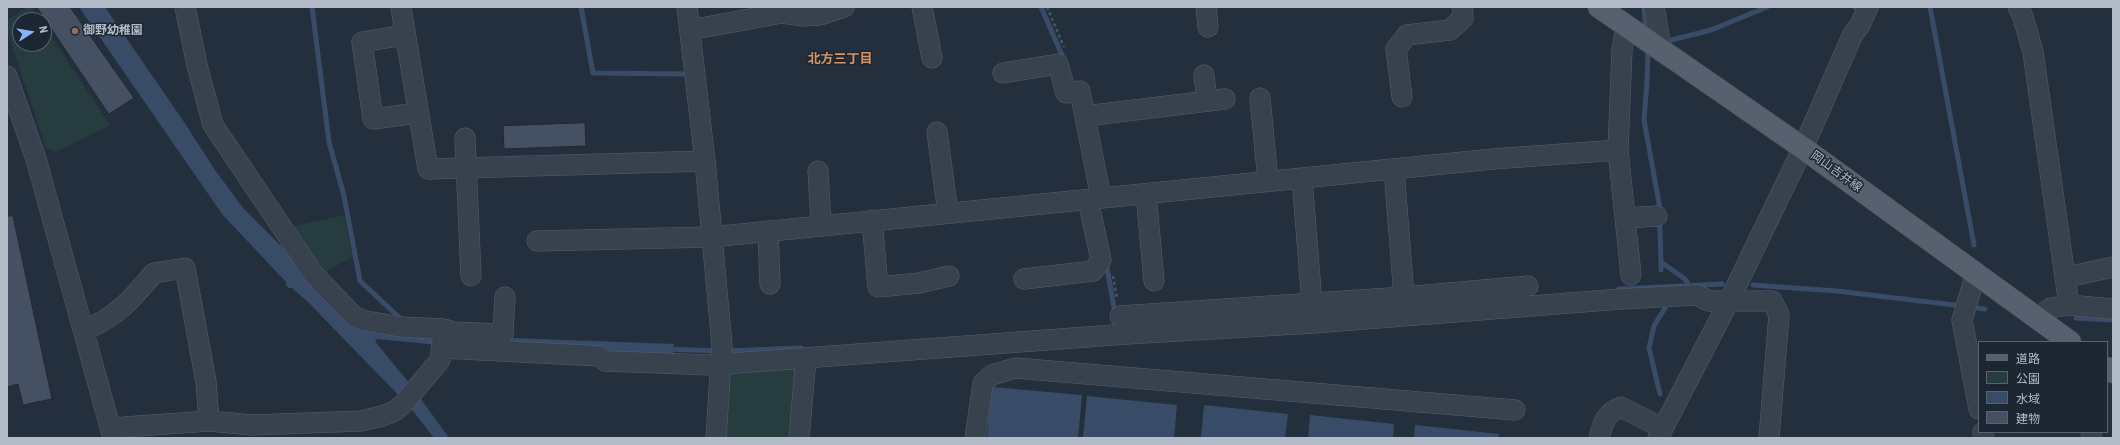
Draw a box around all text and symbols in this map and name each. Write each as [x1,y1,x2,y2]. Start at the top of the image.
north arrow [12,12,52,52]
place label: 御野幼稚園 [83,24,143,38]
text: N [36,25,50,34]
marker: 御野幼稚園 [70,26,80,36]
district label: 北方三丁目 [808,52,872,68]
street label: 岡山吉井線 [1807,149,1865,195]
legend [1978,341,2108,433]
text: 道路 [2016,352,2040,366]
text: 公園 [2016,372,2040,386]
text: 水域 [2016,392,2040,406]
text: 建物 [2016,412,2040,426]

